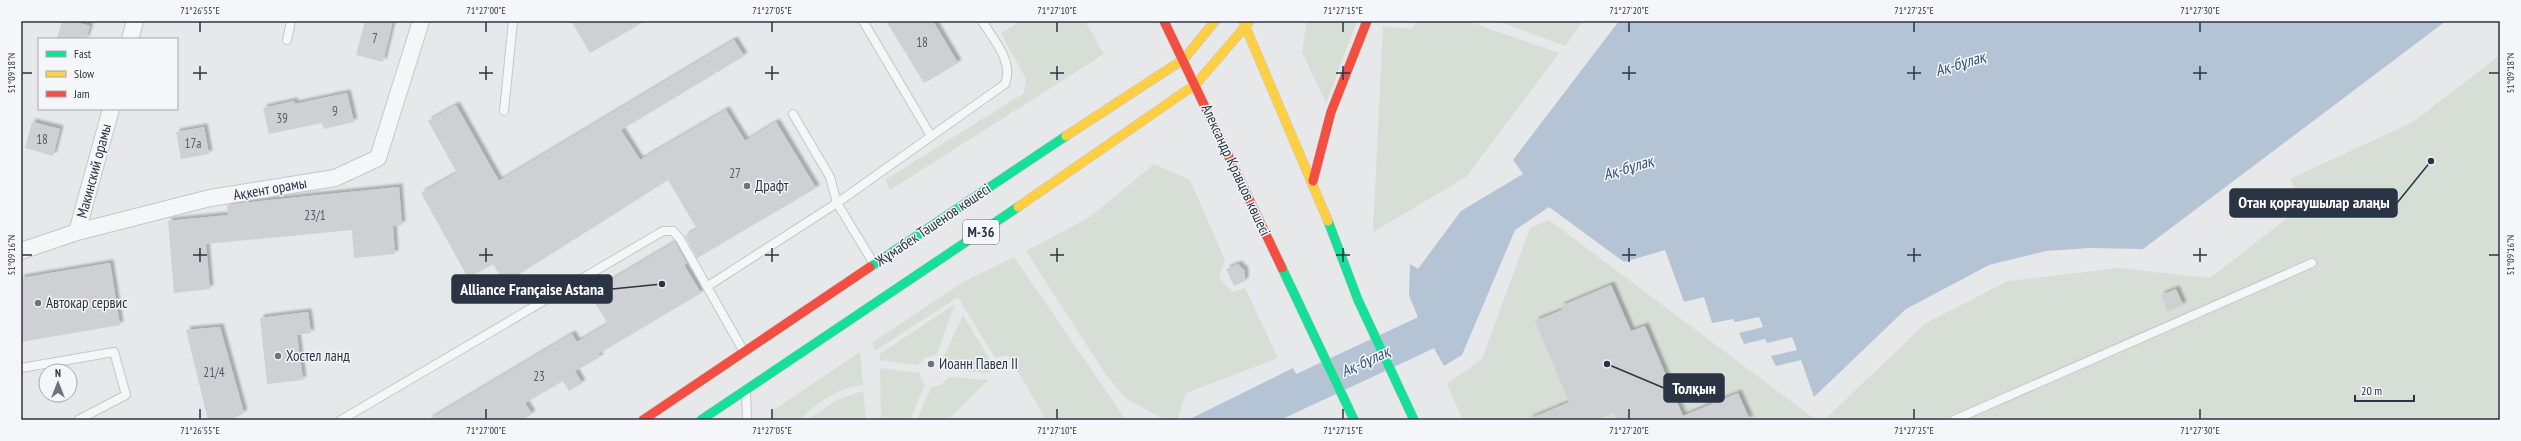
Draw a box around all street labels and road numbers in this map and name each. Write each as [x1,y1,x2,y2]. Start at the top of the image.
street label: Александр Кравцов көшесі [1198,101,1275,239]
street label: Макинский орамы [72,122,115,220]
street label: Ақкент орамы [232,173,308,204]
street label: Жұмабек Тәшенов көшесі [870,179,994,271]
road number: M-36 [963,220,999,244]

